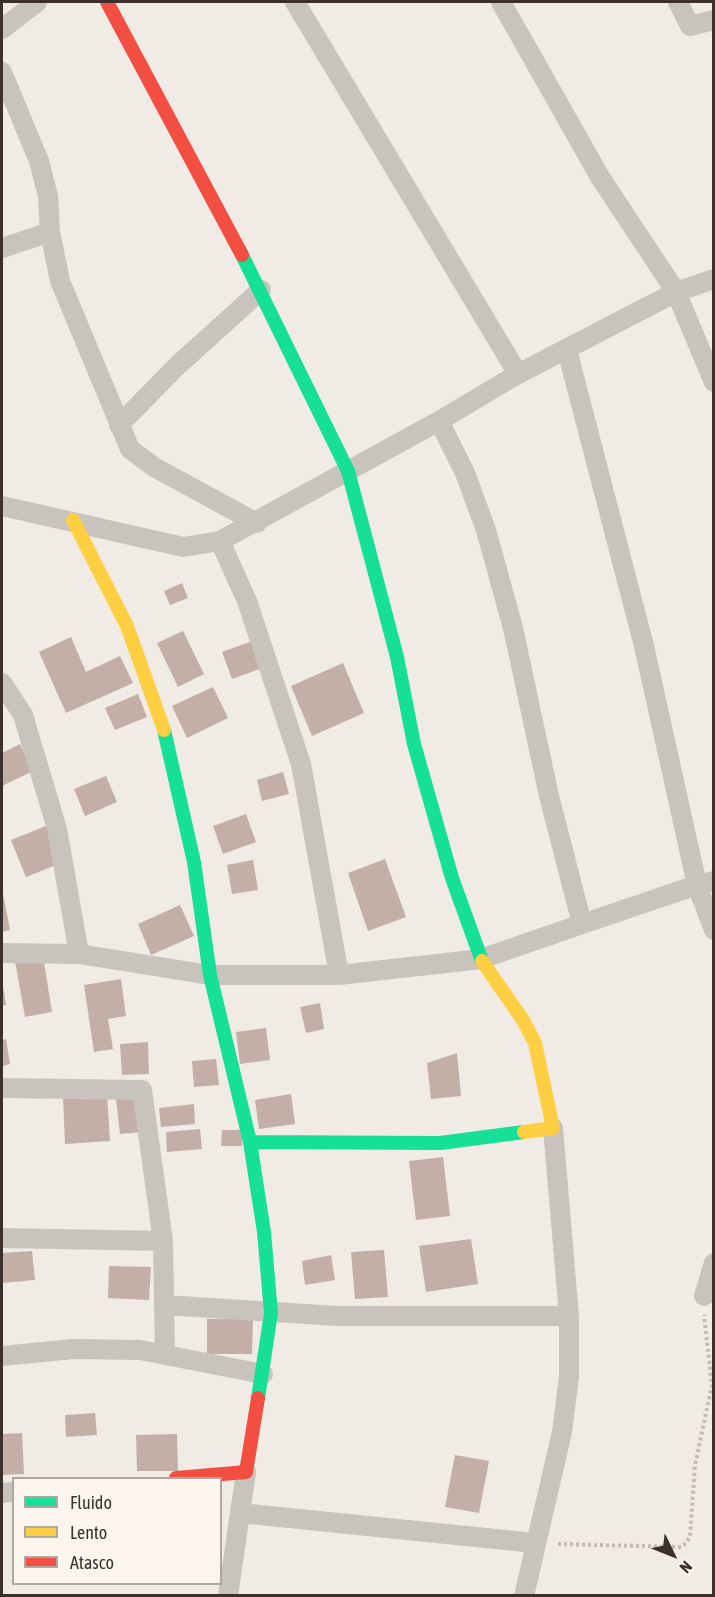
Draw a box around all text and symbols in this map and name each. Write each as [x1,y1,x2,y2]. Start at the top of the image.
legend [12,1477,222,1585]
text: Fluido [70,1492,112,1513]
text: Lento [70,1522,107,1543]
north arrow [643,1525,703,1585]
text: Atasco [70,1552,114,1573]
text: N [676,1558,696,1577]

